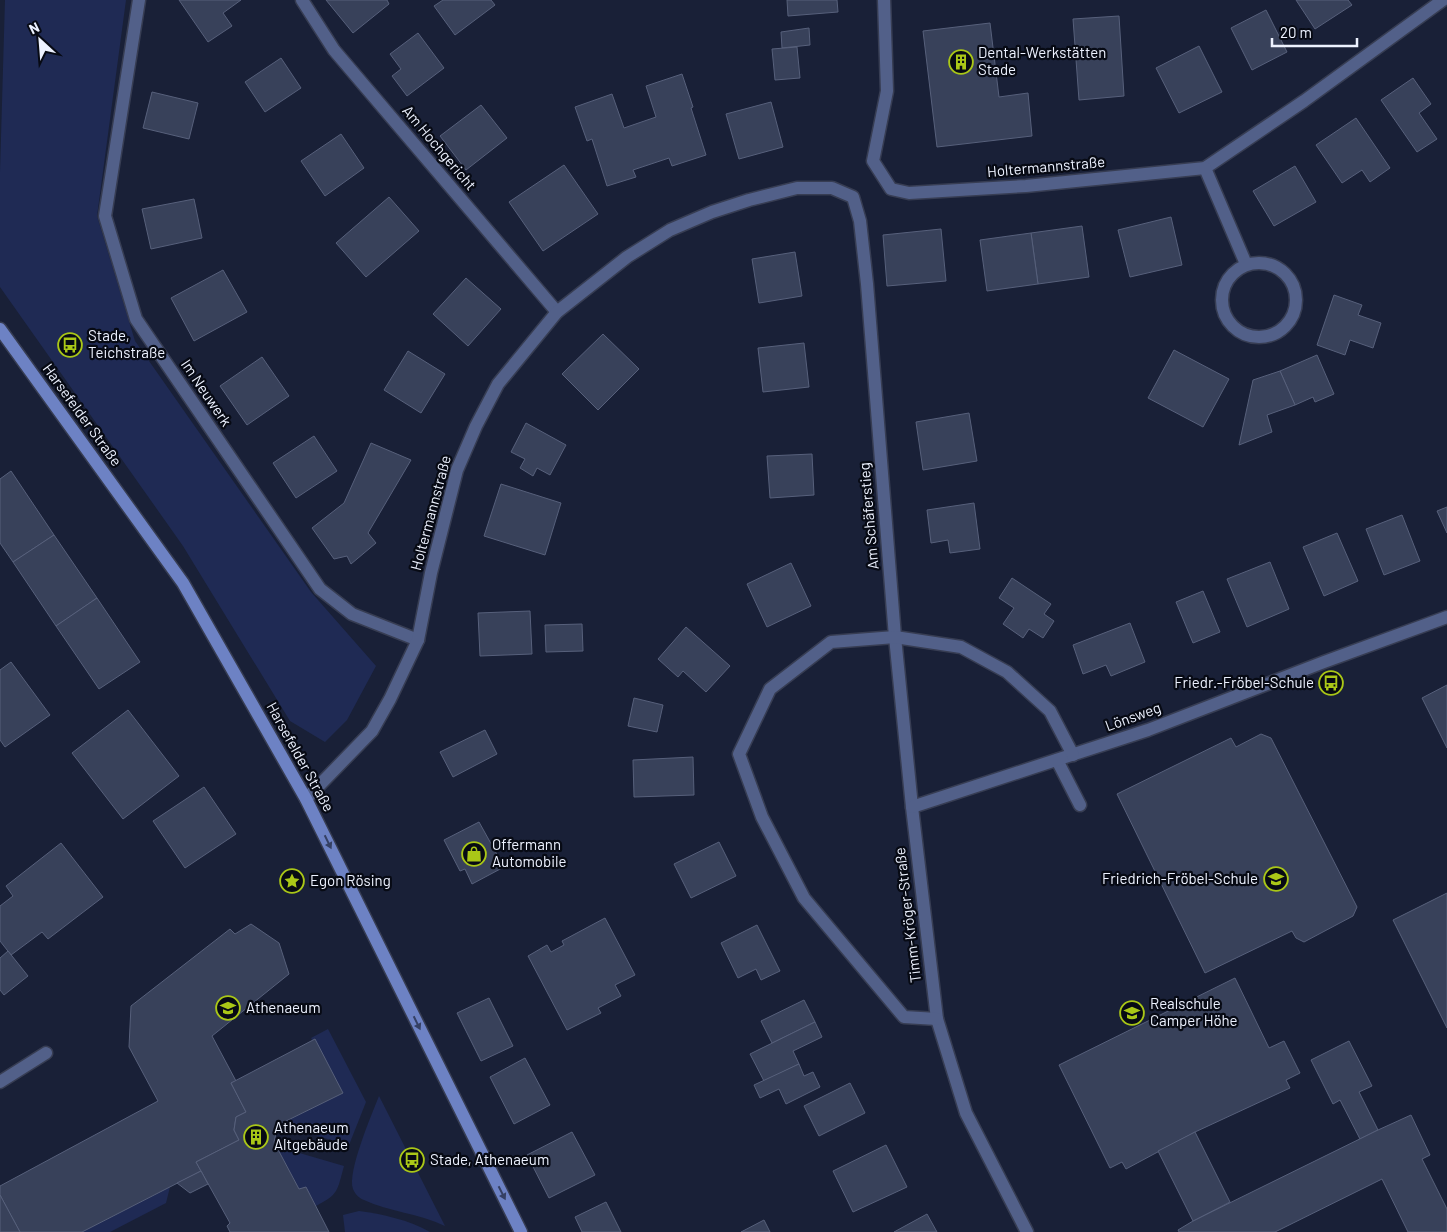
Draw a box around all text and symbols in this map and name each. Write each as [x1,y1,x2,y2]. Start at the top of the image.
north arrow [15,15,65,65]
scale bar [1272,15,1357,47]
text: N [26,18,42,38]
text: 20 m [1280,23,1312,41]
place label: Dental-Werkstätten Stade [978,43,1106,78]
building icon: Dental-Werkstätten Stade [948,49,974,75]
street label: Am Hochgericht [399,101,480,193]
street label: Holtermannstraße [986,152,1106,180]
place label: Stade, Teichstraße [88,326,165,361]
bus stop icon: Stade, Teichstraße [57,332,83,358]
street label: Im Neuwerk [178,355,236,430]
street label: Harsefelder Straße [40,360,126,469]
street label: Holtermannstraße [406,453,454,572]
street label: Am Schäferstieg [854,462,882,570]
bus stop icon: Friedr.-Fröbel-Schule [1318,670,1344,696]
place label: Friedr.-Fröbel-Schule [1174,673,1314,691]
street label: Lönsweg [1102,698,1163,734]
street label: Harsefelder Straße [263,699,338,814]
one-way arrow [324,835,332,850]
place label: Offermann Automobile [492,835,567,870]
shop icon: Offermann Automobile [461,841,487,867]
street label: Timm-Kröger-Straße [890,846,924,984]
school or university icon: Friedrich-Fröbel-Schule [1263,866,1289,892]
place icon: Egon Rösing [279,868,305,894]
place label: Friedrich-Fröbel-Schule [1102,869,1258,887]
place label: Egon Rösing [310,871,391,889]
place label: Realschule Camper Höhe [1150,994,1238,1029]
school or university icon: Athenaeum [215,995,241,1021]
place label: Athenaeum [246,998,321,1016]
school or university icon: Realschule Camper Höhe [1119,1000,1145,1026]
one-way arrow [413,1016,421,1030]
place label: Athenaeum Altgebäude [274,1118,349,1153]
building icon: Athenaeum Altgebäude [243,1124,269,1150]
bus stop icon: Stade, Athenaeum [399,1147,425,1173]
place label: Stade, Athenaeum [430,1150,549,1168]
one-way arrow [498,1186,506,1200]

